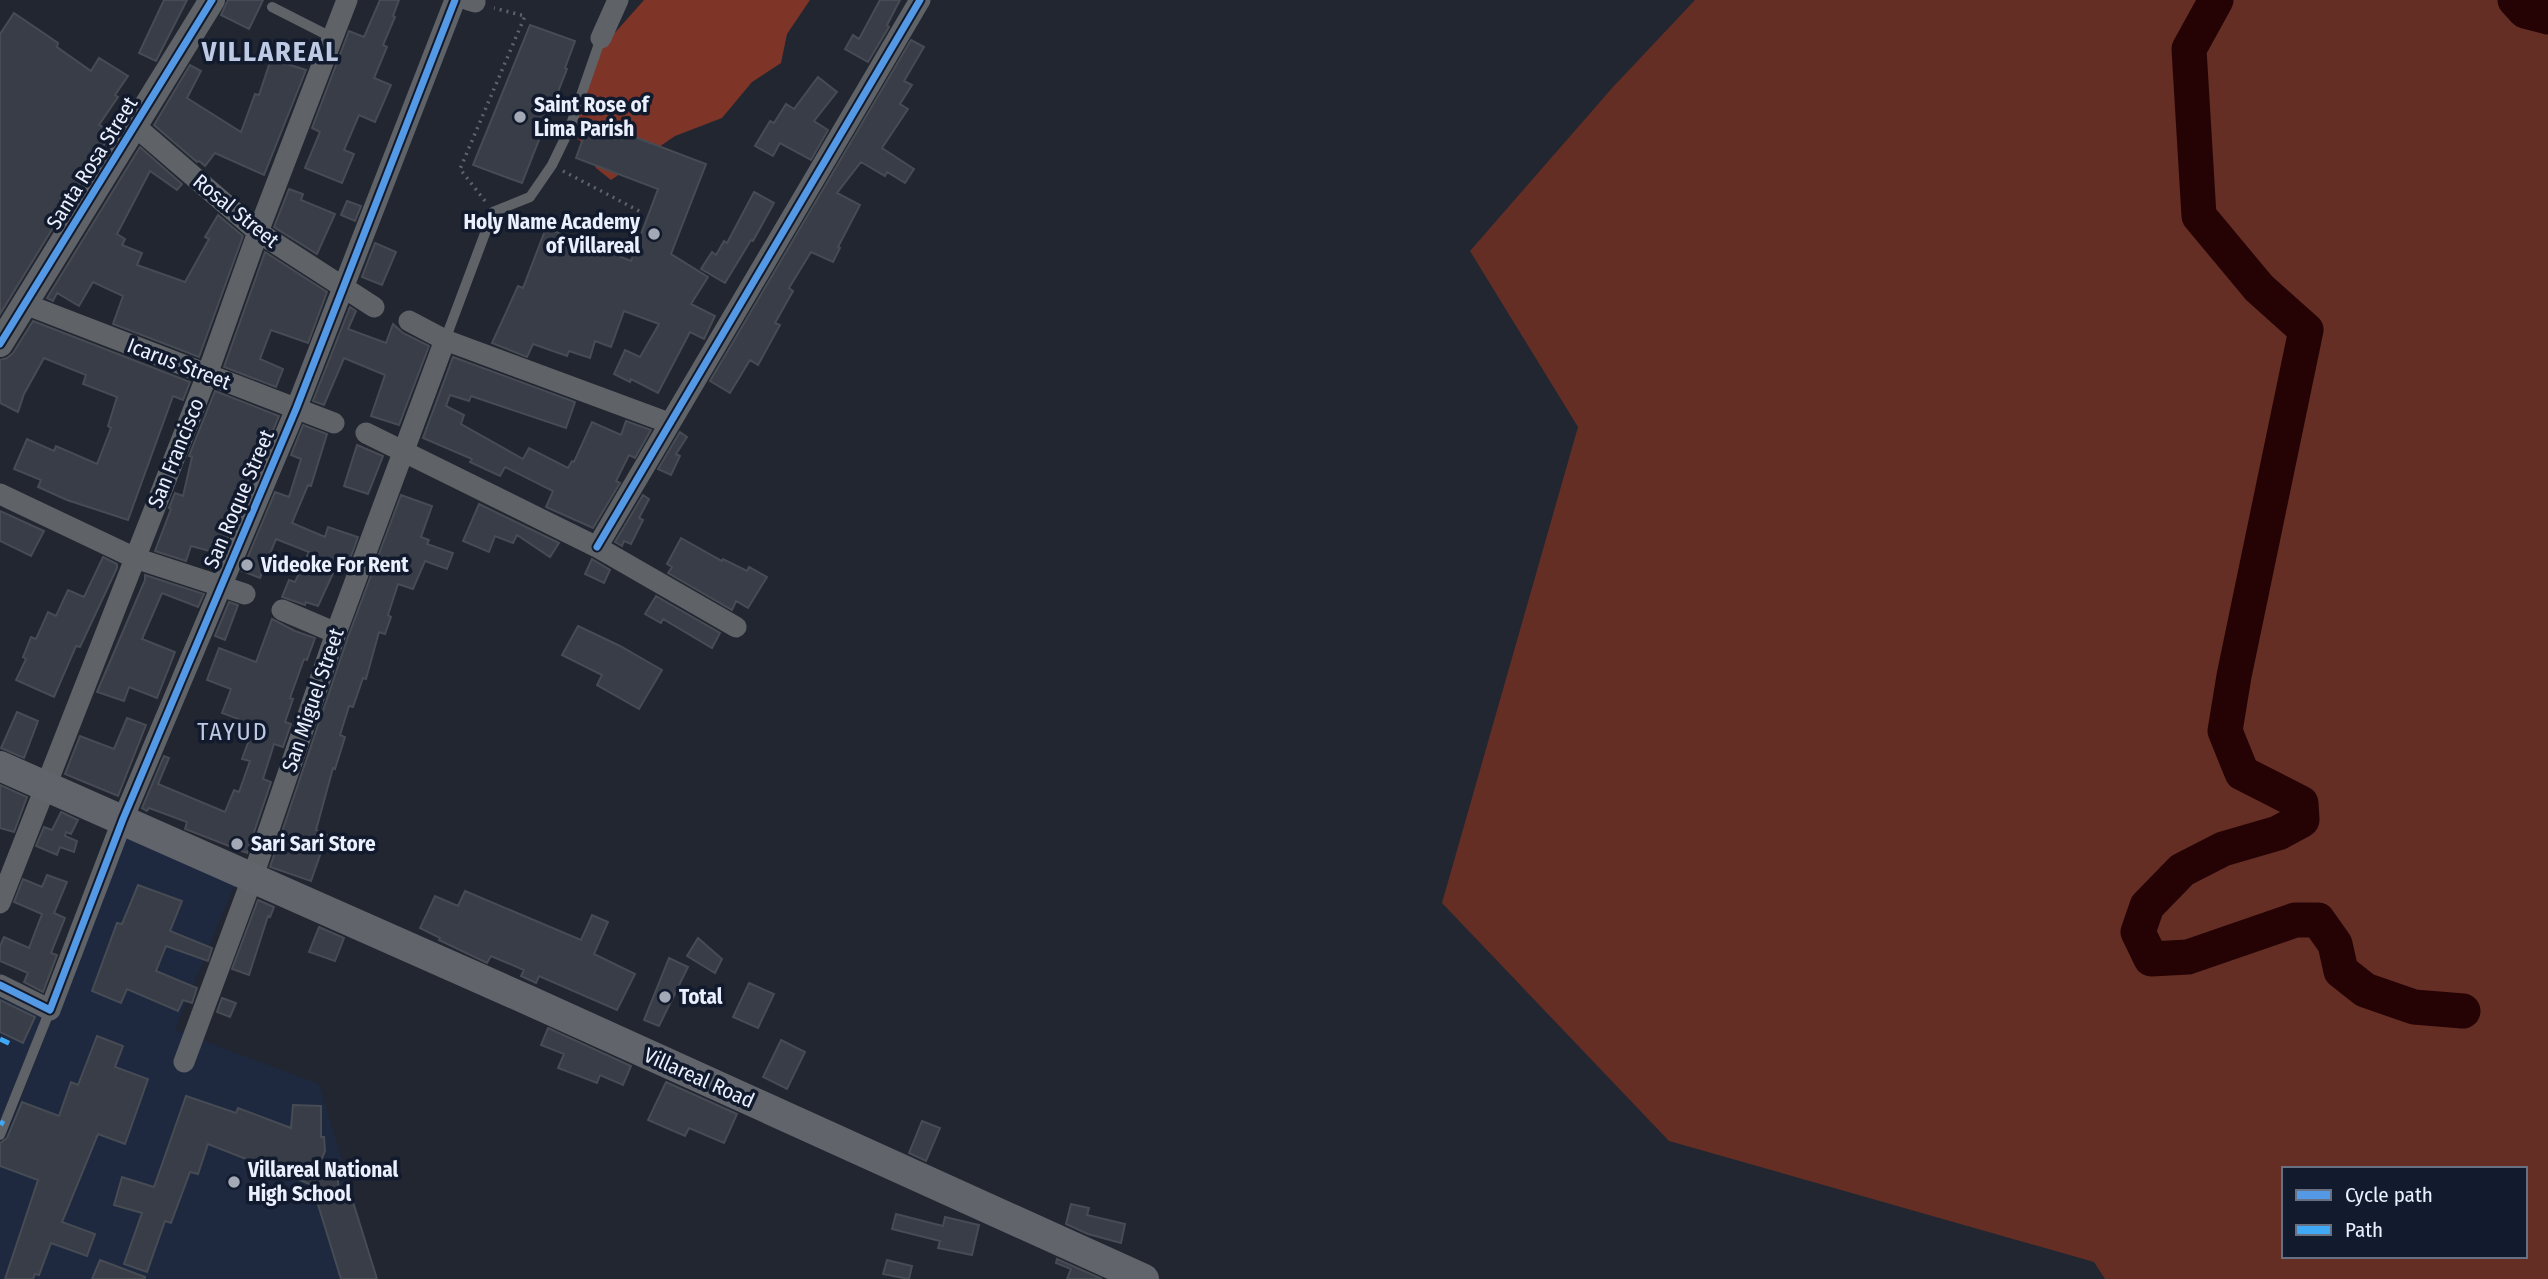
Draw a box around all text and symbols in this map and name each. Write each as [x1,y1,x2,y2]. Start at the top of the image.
district label: VILLAREAL [201,35,340,68]
street label: Santa Rosa Street [41,92,143,234]
place label: Saint Rose of Lima Parish [534,92,651,142]
marker: Saint Rose of Lima Parish [512,109,528,125]
street label: Rosal Street [188,168,284,254]
place label: Holy Name Academy of Villareal [463,209,641,259]
marker: Holy Name Academy of Villareal [646,226,662,242]
street label: Icarus Street [124,332,234,396]
street label: San Francisco [142,394,210,512]
street label: San Roque Street [198,426,280,572]
place label: Videoke For Rent [260,552,409,578]
marker: Videoke For Rent [239,557,255,573]
street label: San Miguel Street [276,625,350,775]
district label: TAYUD [197,718,269,746]
place label: Sari Sari Store [251,831,376,857]
marker: Sari Sari Store [229,836,245,852]
place label: Total [679,984,723,1010]
marker: Total [657,989,673,1005]
street label: Villareal Road [640,1042,758,1114]
place label: Villareal National High School [247,1157,398,1207]
legend [2282,1167,2527,1258]
marker: Villareal National High School [226,1174,242,1190]
text: Cycle path [2345,1182,2433,1208]
text: Path [2345,1217,2383,1243]

